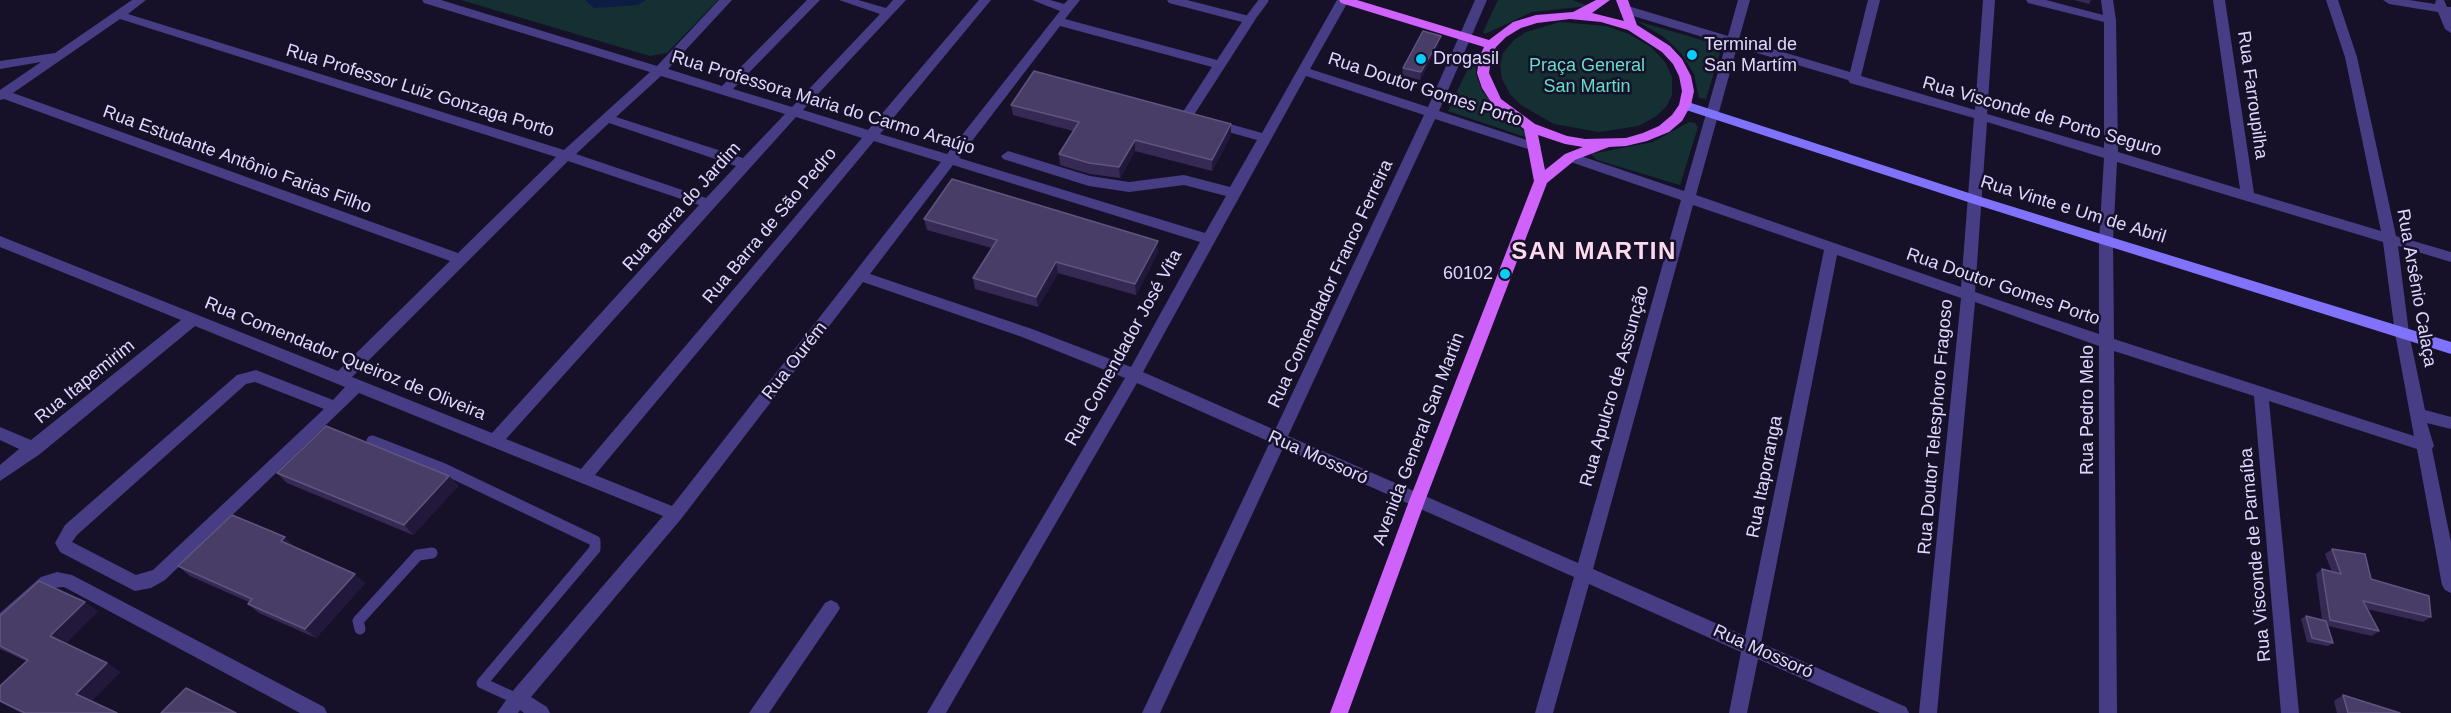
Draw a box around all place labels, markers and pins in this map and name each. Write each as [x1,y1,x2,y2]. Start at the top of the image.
place label: Terminal de San Martím [1704,34,1797,76]
place label: Drogasil [1433,48,1499,70]
marker: Terminal de San Martím [1685,48,1699,62]
marker: Drogasil [1414,52,1428,66]
place label: 60102 [1443,263,1493,285]
marker: 60102 [1498,267,1512,281]

